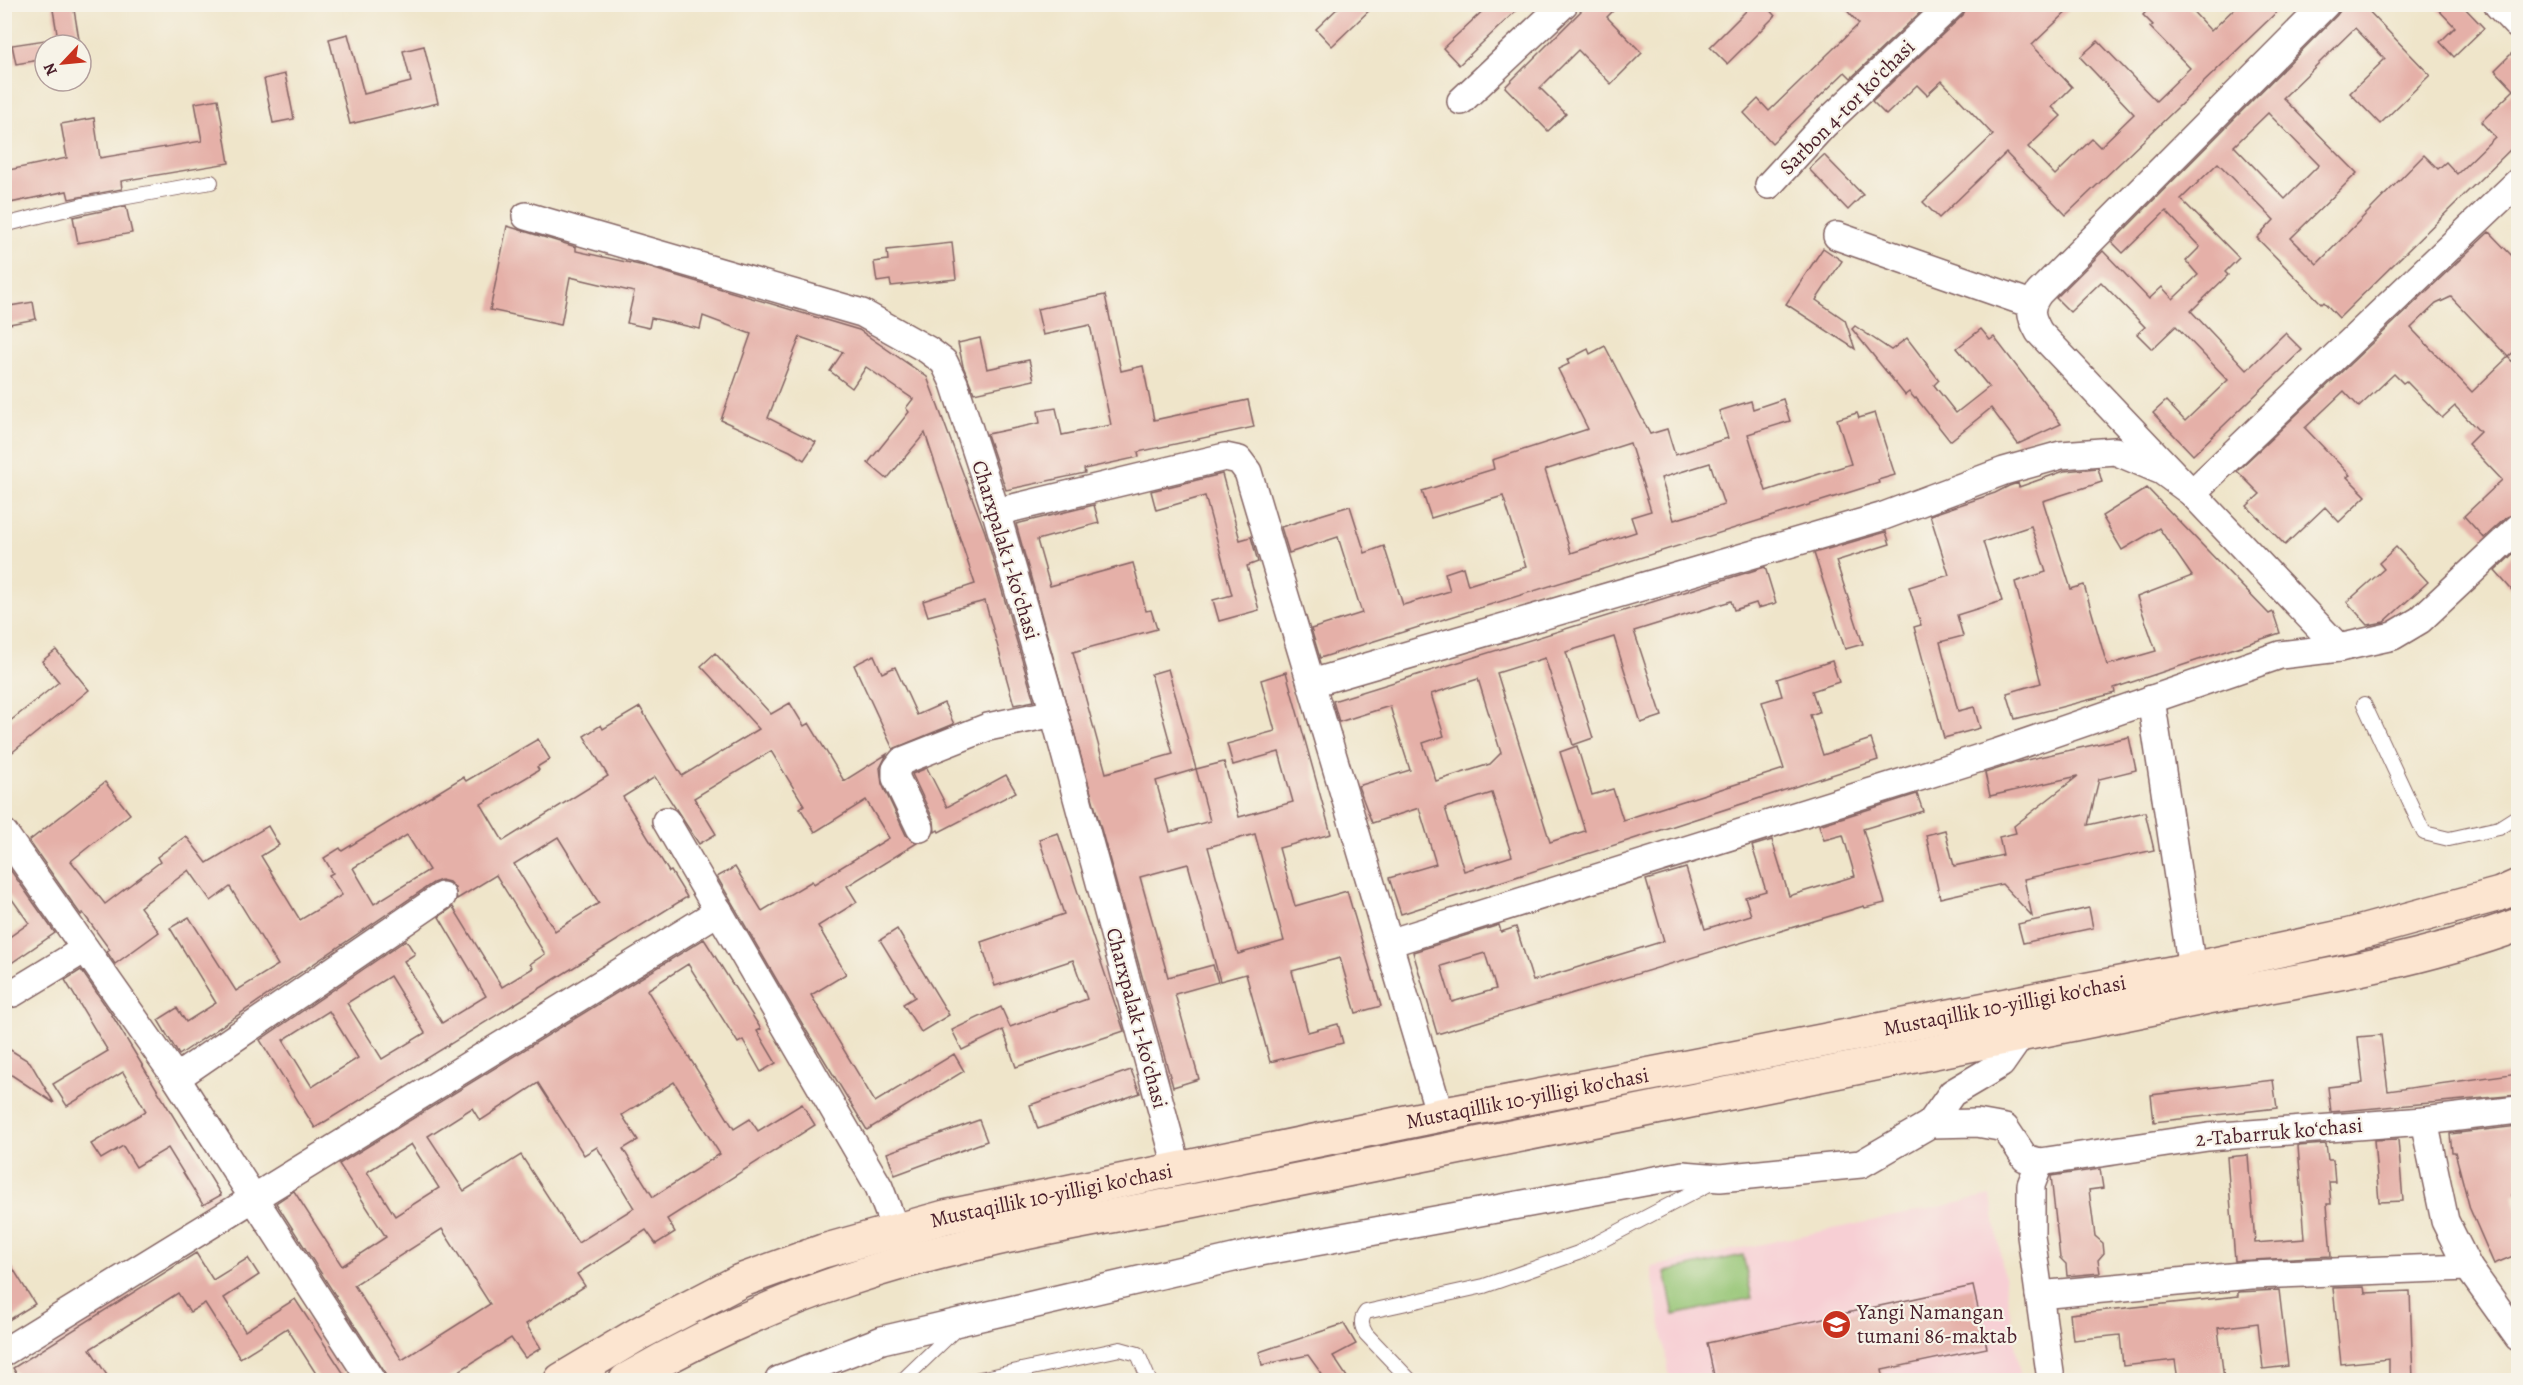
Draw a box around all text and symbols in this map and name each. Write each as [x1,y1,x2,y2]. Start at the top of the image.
north arrow [33,33,93,93]
street label: Sarbon 4-tor koʻchasi [1773,33,1921,181]
text: N [38,59,63,79]
street label: Charxpalak 1-koʻchasi [965,457,1047,643]
street label: Charxpalak 1-koʻchasi [1099,924,1175,1112]
street label: Mustaqillik 10-yilligi ko'chasi [1881,968,2128,1043]
street label: Mustaqillik 10-yilligi ko'chasi [1404,1061,1651,1136]
street label: 2-Tabarruk koʻchasi [2194,1111,2364,1153]
street label: Mustaqillik 10-yilligi ko'chasi [927,1156,1175,1235]
place label: Yangi Namangan tumani 86-maktab [1856,1298,2017,1350]
school or university icon: Yangi Namangan tumani 86-maktab [1820,1308,1852,1340]

